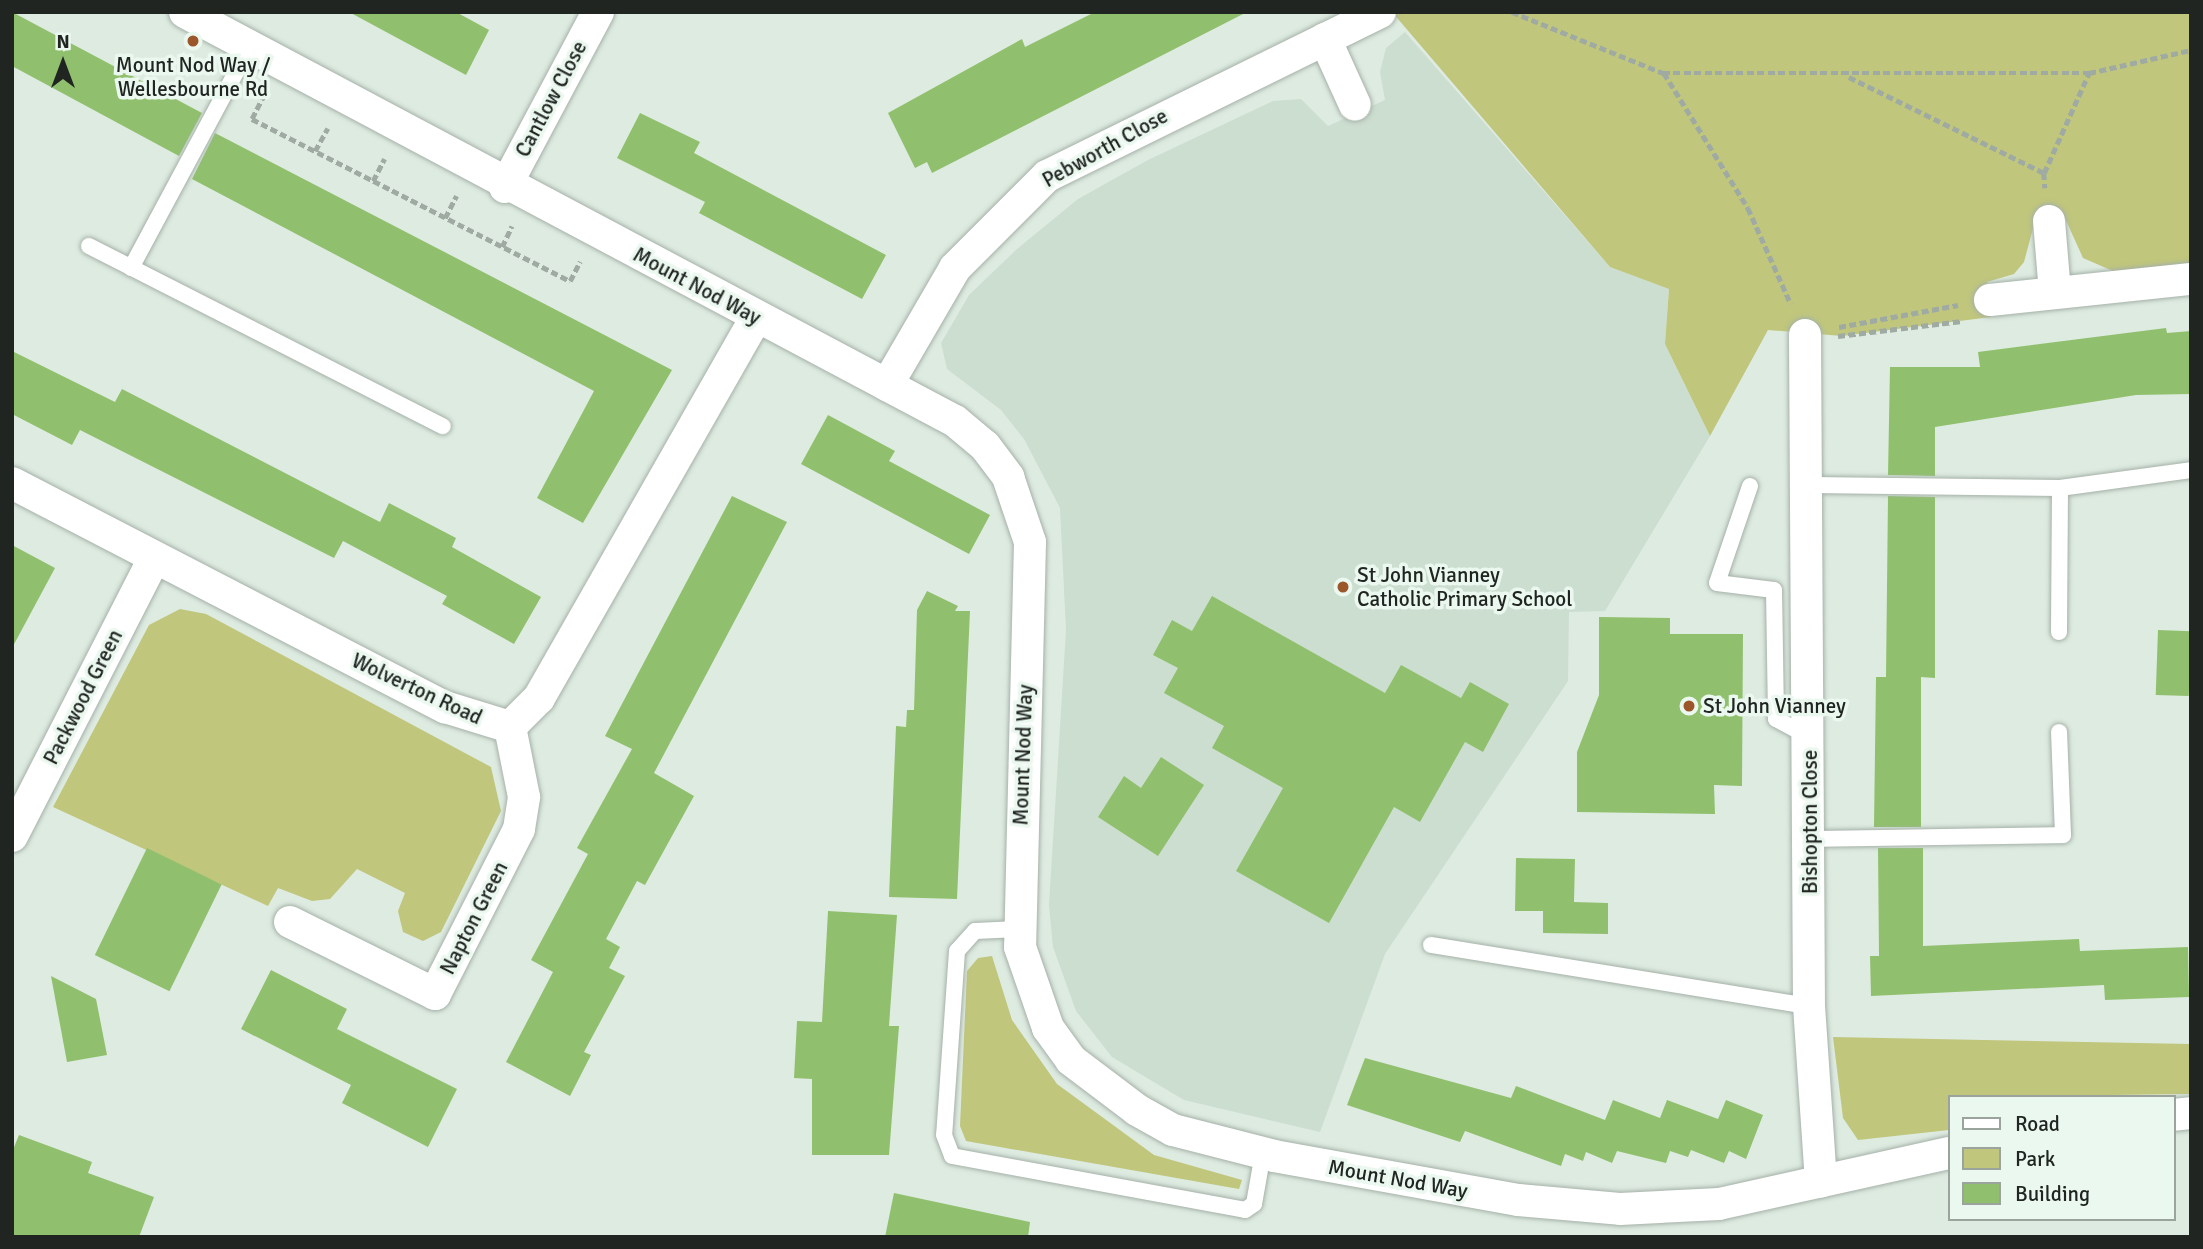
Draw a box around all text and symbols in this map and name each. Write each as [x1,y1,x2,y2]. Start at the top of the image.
north arrow [28,28,98,98]
text: N [56,30,70,54]
marker: Mount Nod Way / Wellesbourne Rd [185,33,201,49]
street label: Cantlow Close [510,37,592,161]
place label: Mount Nod Way / Wellesbourne Rd [116,52,270,102]
street label: Pebworth Close [1038,103,1172,193]
street label: Mount Nod Way [629,242,765,330]
place label: St John Vianney Catholic Primary School [1357,562,1572,612]
marker: St John Vianney Catholic Primary School [1335,579,1351,595]
street label: Packwood Green [38,625,128,769]
street label: Wolverton Road [348,648,486,730]
street label: Mount Nod Way [1008,684,1038,826]
place label: St John Vianney [1703,693,1846,719]
marker: St John Vianney [1681,698,1697,714]
street label: Bishopton Close [1797,750,1823,894]
street label: Napton Green [435,857,513,979]
legend [1948,1095,2175,1221]
text: Road [2015,1111,2060,1137]
text: Park [2015,1146,2055,1172]
street label: Mount Nod Way [1326,1154,1470,1204]
text: Building [2015,1181,2090,1207]

